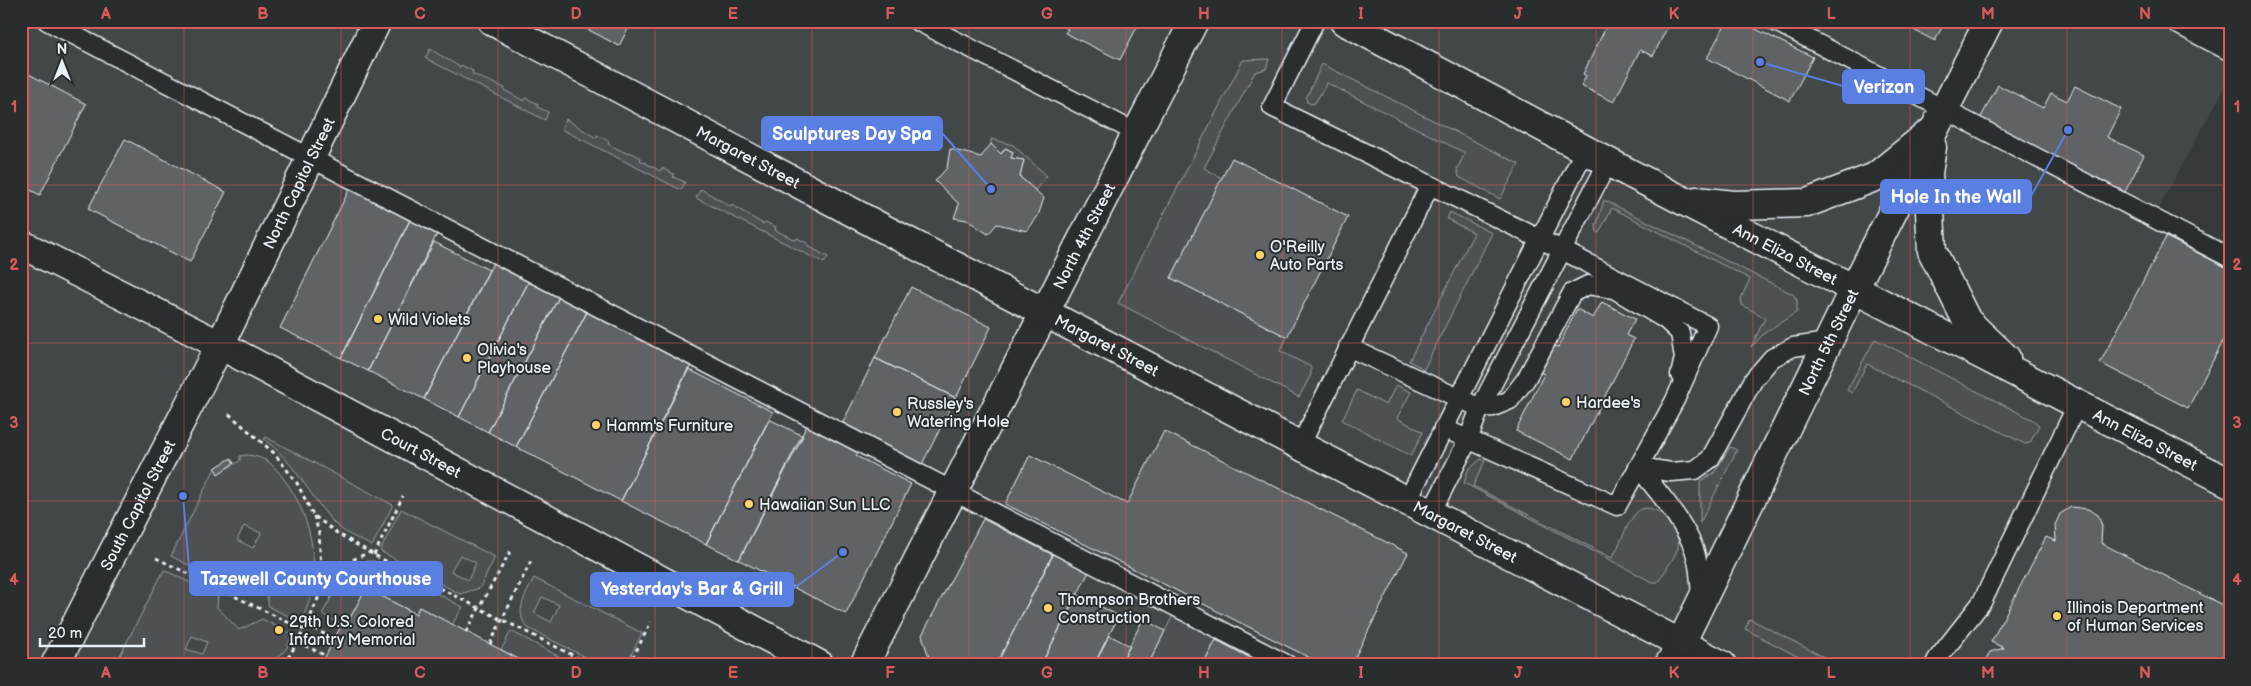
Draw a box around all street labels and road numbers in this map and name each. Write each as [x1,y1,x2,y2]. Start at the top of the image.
street label: North Capitol Street [260,115,340,253]
street label: Margaret Street [692,123,803,193]
street label: North 4th Street [1050,180,1120,293]
street label: Ann Eliza Street [1730,220,1840,290]
street label: North 5th Street [1795,286,1864,399]
street label: Margaret Street [1051,311,1161,381]
street label: Ann Eliza Street [2089,406,2200,475]
street label: Court Street [377,424,464,483]
street label: South Capitol Street [97,437,180,574]
street label: Margaret Street [1409,498,1520,568]

